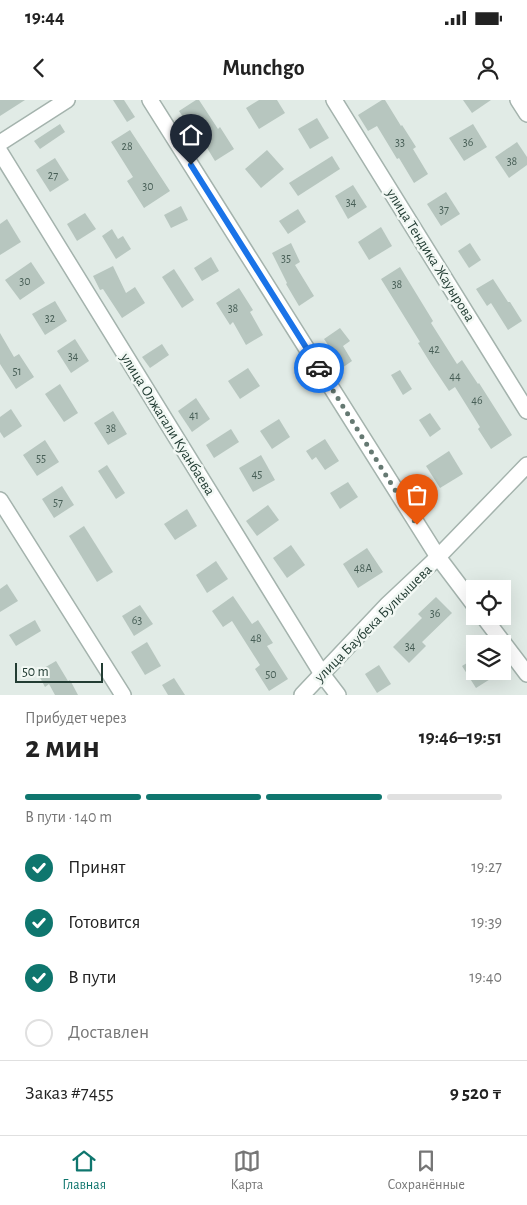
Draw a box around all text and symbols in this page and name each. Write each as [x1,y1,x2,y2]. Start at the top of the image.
text: 19:44 [25,8,64,27]
icon: back [25,54,53,82]
icon: person [474,54,502,82]
text: Munchgo [222,57,305,79]
pin [170,114,212,165]
icon: home [177,121,205,149]
house number: 33 [395,136,405,148]
house number: 36 [463,136,474,148]
house number: 28 [121,140,133,152]
house number: 38 [507,155,518,167]
house number: 27 [48,169,58,181]
house number: 30 [142,180,154,192]
street label: улица Тендика Жауырова [383,185,478,324]
house number: 34 [346,196,357,208]
house number: 37 [439,203,449,215]
house number: 35 [281,252,291,264]
house number: 30 [19,275,31,287]
house number: 38 [392,278,403,290]
house number: 38 [228,302,239,314]
house number: 32 [45,312,56,324]
courier [294,343,344,393]
house number: 42 [428,343,440,355]
house number: 34 [68,350,79,362]
street label: улица Олжагали Куанбаева [117,350,218,498]
icon: car [305,354,333,382]
house number: 51 [12,365,22,377]
house number: 44 [449,370,461,382]
house number: 46 [471,394,483,406]
house number: 41 [189,409,199,421]
house number: 38 [106,422,117,434]
house number: 55 [36,452,46,464]
house number: 45 [252,468,262,480]
pin [396,474,438,525]
icon: bag [403,481,431,509]
house number: 57 [53,496,63,508]
street label: улица Баубека Булкышева [311,562,435,686]
house number: 48А [354,562,372,574]
map controls [466,580,511,680]
button: locate [466,580,511,625]
house number: 36 [430,607,441,619]
house number: 63 [132,614,142,626]
house number: 48 [250,632,262,644]
button: layers [466,635,511,680]
house number: 34 [405,640,416,652]
scale bar [15,660,102,683]
text: 50 m [22,665,49,679]
house number: 50 [265,668,277,680]
text: Прибудет через [25,710,127,726]
text: 19:46–19:51 [419,728,502,747]
text: 2 мин [25,731,100,763]
text: В пути · 140 m [25,809,112,825]
icon: check [25,854,53,882]
text: Принят [68,858,125,877]
text: 19:27 [471,859,502,875]
icon: check [25,909,53,937]
text: Готовится [68,913,141,932]
text: 19:39 [471,914,502,930]
icon: check [25,964,53,992]
text: В пути [68,968,117,987]
text: 19:40 [469,969,502,985]
text: Доставлен [68,1023,149,1042]
text: Заказ #7455 [25,1084,114,1103]
text: 9 520 ₸ [450,1084,502,1103]
tab: Главная [62,1147,106,1194]
tab: Карта [230,1147,263,1194]
tab: Сохранённые [387,1147,465,1194]

